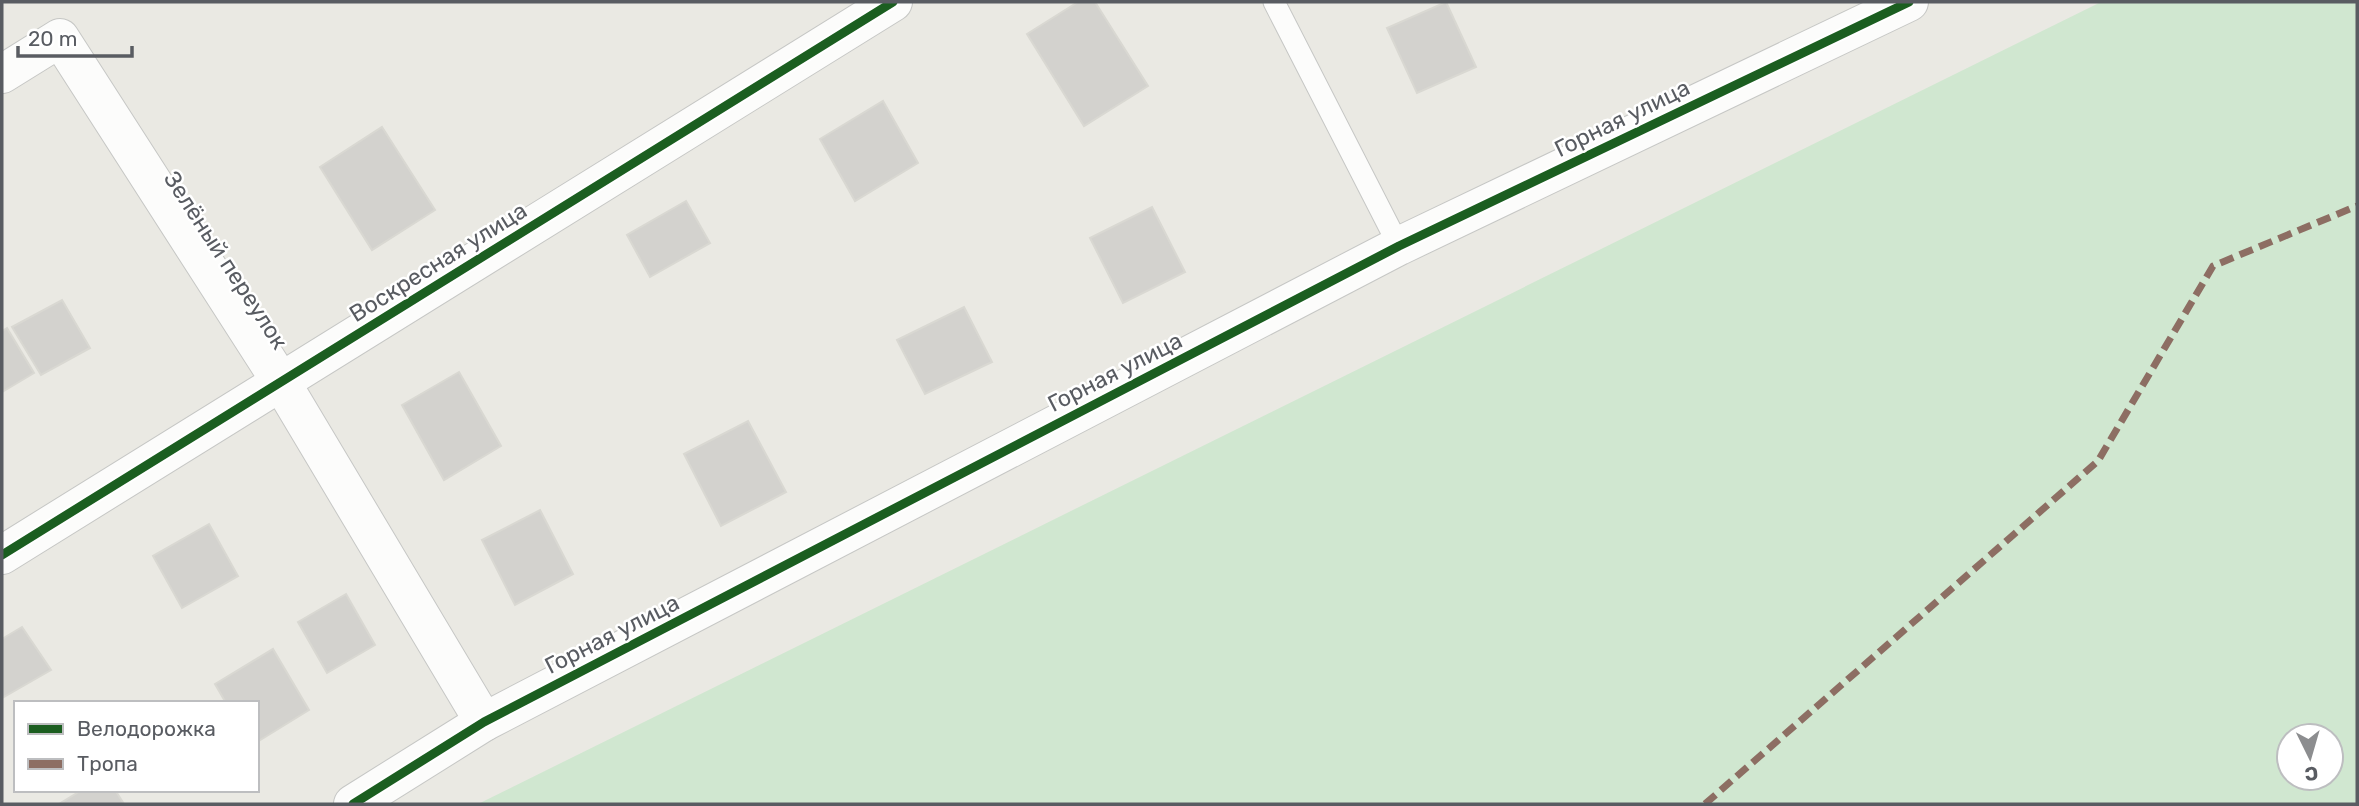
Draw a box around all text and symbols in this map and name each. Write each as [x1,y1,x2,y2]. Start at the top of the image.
scale bar [18,14,131,58]
text: 20 m [28,26,77,51]
street label: Горная улица [1550,73,1694,163]
street label: Зелёный переулок [158,166,294,354]
street label: Воскресная улица [344,196,532,328]
street label: Горная улица [1043,326,1187,418]
street label: Горная улица [540,588,684,680]
legend [14,701,259,792]
text: Велодорожка [77,716,216,741]
north arrow [2275,722,2345,792]
text: Тропа [77,751,138,776]
text: С [2304,761,2319,785]

